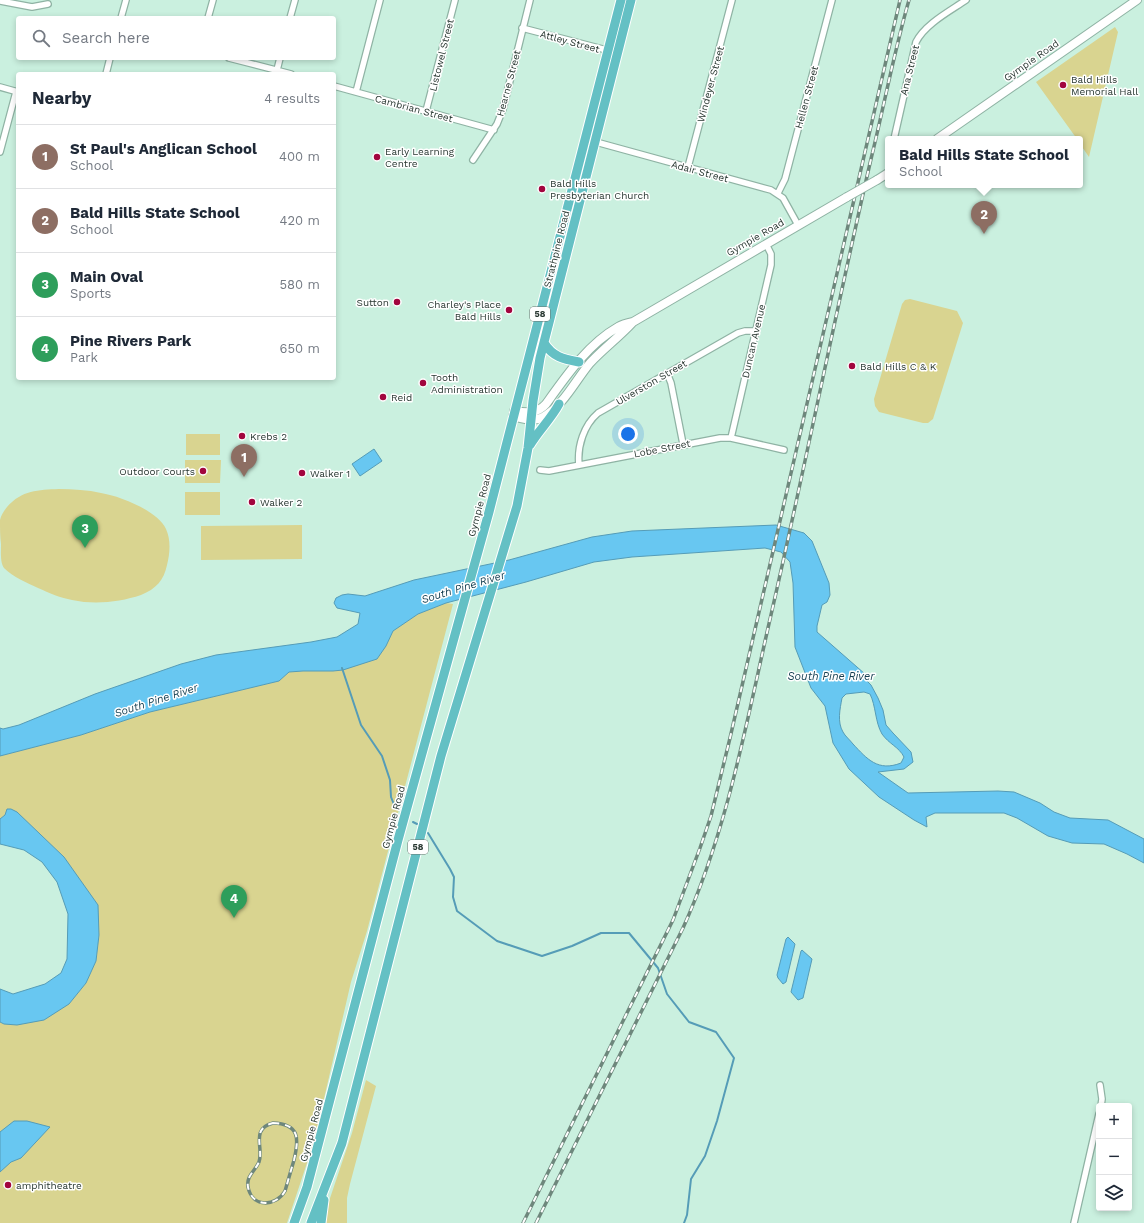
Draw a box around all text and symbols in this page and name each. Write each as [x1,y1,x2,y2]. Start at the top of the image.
search box [16,16,336,60]
street label: Listowel Street [427,17,456,92]
icon: search [30,27,52,49]
street label: Attley Street [539,28,602,55]
text: Search here [62,29,150,47]
street label: Gympie Road [1002,37,1061,83]
street label: Ana Street [898,43,921,97]
street label: Windeyer Street [695,44,726,123]
street label: Hearne Street [494,48,523,118]
street label: Hellen Street [793,64,820,130]
place label: Bald Hills Memorial Hall [1071,74,1138,97]
marker: Bald Hills Memorial Hall [1058,80,1068,90]
text: Nearby [32,88,91,108]
text: 4 results [264,91,320,106]
street label: Cambrian Street [374,93,455,124]
popup [885,136,1083,188]
text: St Paul's Anglican School [70,140,257,158]
place label: Early Learning Centre [385,146,455,169]
text: Bald Hills State School [899,146,1069,164]
text: 1 [42,149,48,164]
text: 400 m [279,149,320,164]
marker: Early Learning Centre [372,152,382,162]
text: School [70,158,113,173]
street label: Adair Street [670,159,730,185]
text: School [899,164,942,179]
place label: Bald Hills Presbyterian Church [550,178,649,201]
marker: Bald Hills Presbyterian Church [537,184,547,194]
pin: 2 [971,201,997,234]
text: Bald Hills State School [70,204,240,222]
street label: Strathpine Road [542,209,571,289]
text: 2 [41,213,49,228]
text: 420 m [280,213,320,228]
street label: Gympie Road [725,217,786,258]
text: School [70,222,113,237]
text: Main Oval [70,268,143,286]
text: 3 [41,277,49,292]
text: 580 m [280,277,320,292]
text: Sports [70,286,111,301]
place label: Sutton [357,297,389,308]
marker: Sutton [392,297,402,307]
place label: Charley's Place Bald Hills [427,299,501,322]
street label: Duncan Avenue [740,303,767,379]
marker: Charley's Place Bald Hills [504,305,514,315]
road number: 58 [530,307,550,321]
text: Pine Rivers Park [70,332,191,350]
text: 4 [41,341,49,356]
text: 650 m [280,341,320,356]
text: Park [70,350,98,365]
street label: Ulverston Street [614,357,689,407]
marker: Bald Hills C & K [847,361,857,371]
place label: Bald Hills C & K [860,361,937,372]
place label: Tooth Administration [431,372,503,395]
marker: Tooth Administration [418,378,428,388]
marker: Reid [378,392,388,402]
place label: Reid [391,392,412,403]
your location [618,424,638,444]
marker: Krebs 2 [237,431,247,441]
place label: Krebs 2 [250,431,287,442]
street label: Lobe Street [633,437,692,459]
pin: 1 [231,444,257,477]
place label: Outdoor Courts [119,466,195,477]
marker: Outdoor Courts [198,466,208,476]
marker: Walker 1 [297,468,307,478]
place label: Walker 1 [310,468,350,479]
street label: Gympie Road [466,473,493,538]
marker: Walker 2 [247,497,257,507]
place label: Walker 2 [260,497,302,508]
pin: 3 [72,515,98,548]
water label: South Pine River [420,568,507,606]
water label: South Pine River [788,670,875,683]
water label: South Pine River [113,681,200,720]
street label: Gympie Road [380,785,407,850]
road number: 58 [408,840,428,854]
pin: 4 [221,885,247,918]
street label: Gympie Road [298,1098,325,1163]
map controls [1096,1103,1132,1211]
button: + [1096,1103,1132,1139]
button: − [1096,1139,1132,1175]
button: layers [1096,1175,1132,1211]
marker: amphitheatre [3,1180,13,1190]
place label: amphitheatre [16,1180,82,1191]

